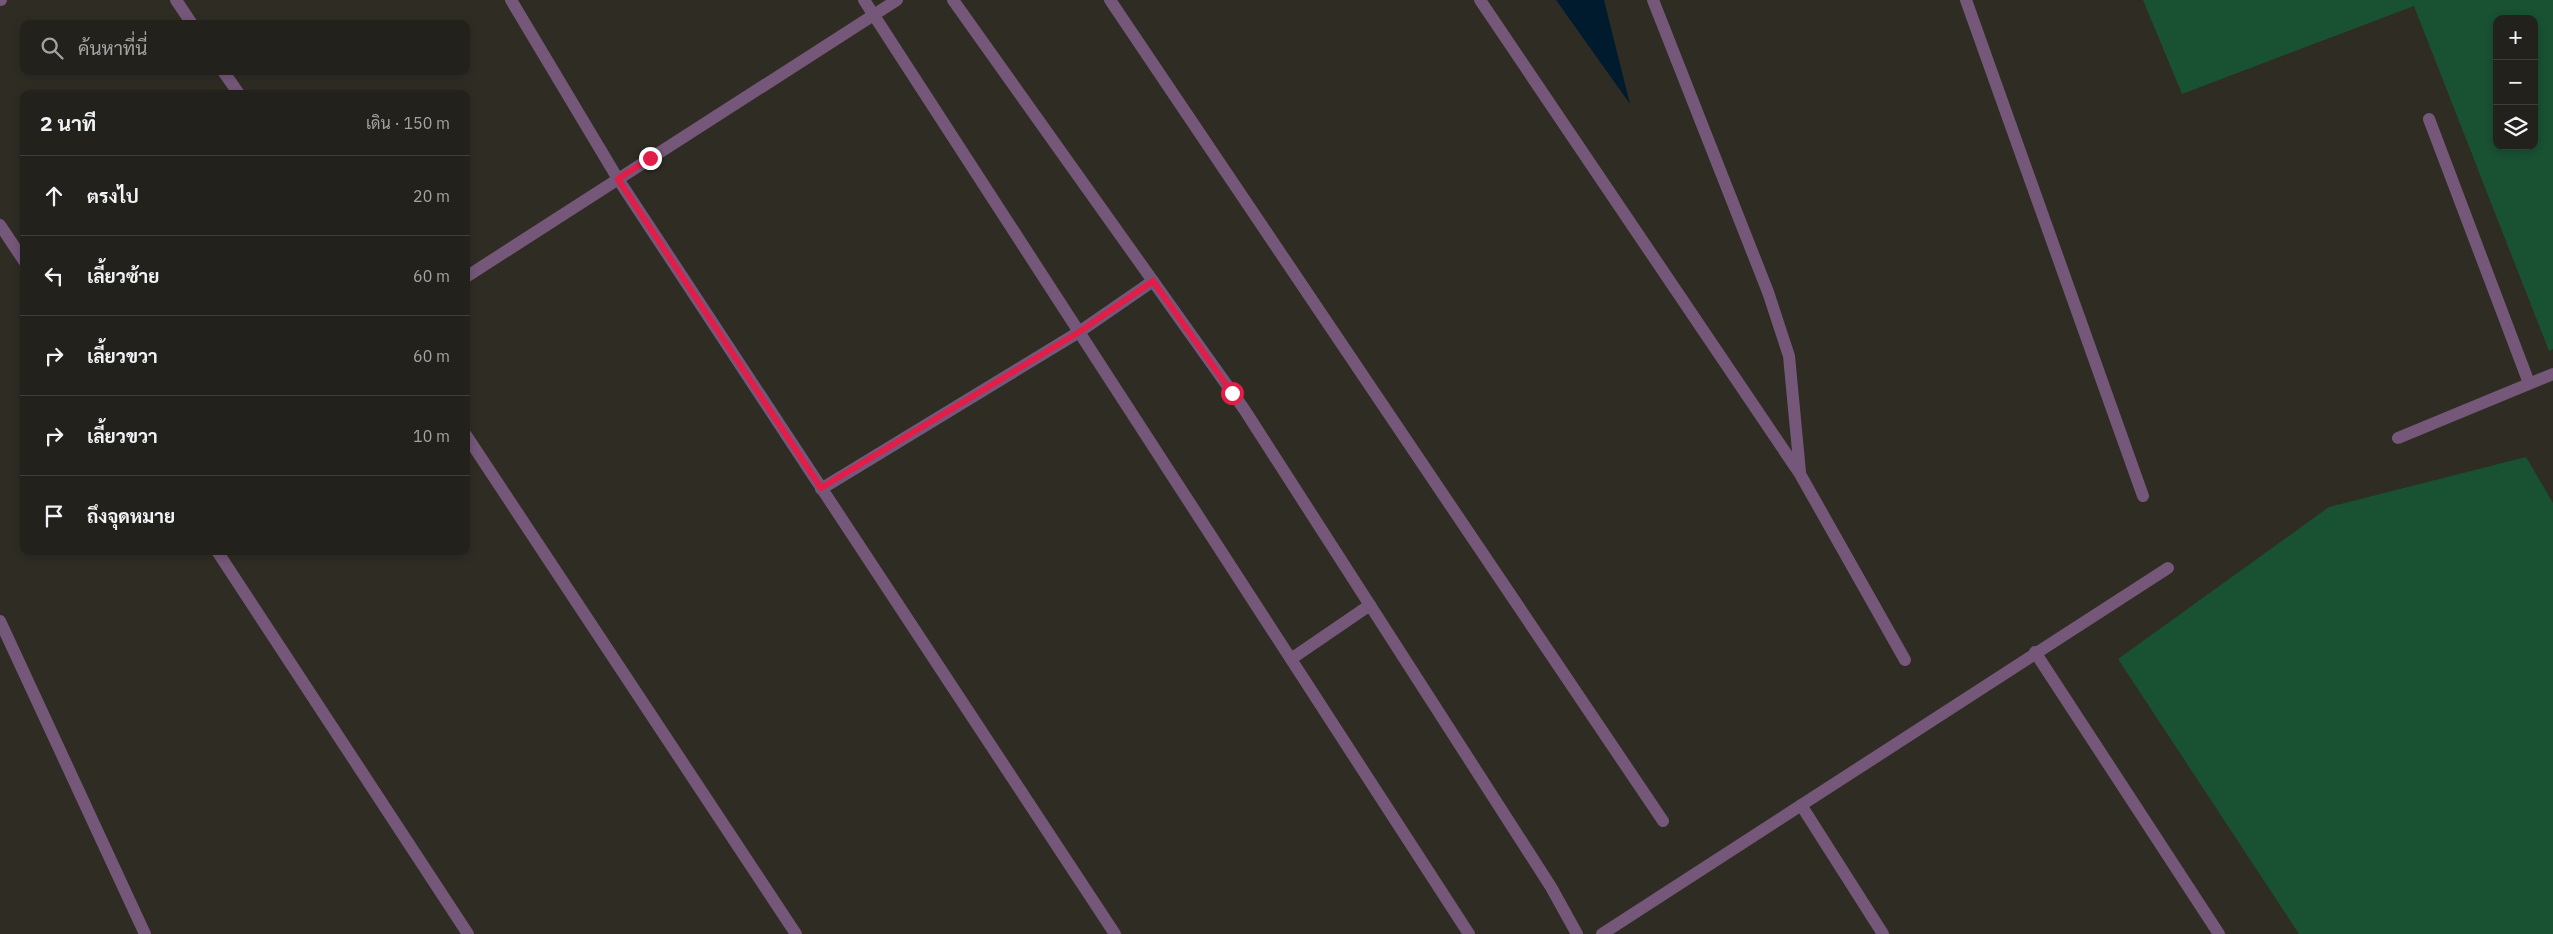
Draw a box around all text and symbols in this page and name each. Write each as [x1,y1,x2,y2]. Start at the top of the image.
map controls [2493,15,2538,150]
button: + [2493,15,2538,60]
search box [20,20,470,75]
icon: search [38,34,66,62]
text: ค้นหาที่นี่ [78,36,147,60]
button: − [2493,60,2538,105]
button: layers [2493,105,2538,150]
text: 2 นาที [40,109,96,137]
text: เดิน · 150 m [366,113,450,133]
route end [639,147,662,170]
icon: ahead [40,182,68,210]
text: ตรงไป [87,184,139,208]
text: 20 m [413,186,450,206]
icon: left [40,262,68,290]
text: เลี้ยวซ้าย [87,264,159,288]
text: 60 m [413,266,450,286]
icon: right [40,342,68,370]
text: เลี้ยวขวา [87,344,158,368]
text: 60 m [413,346,450,366]
route start [1221,382,1244,405]
icon: right [40,422,68,450]
text: เลี้ยวขวา [87,424,158,448]
text: 10 m [413,426,450,446]
icon: arrive [40,502,68,530]
text: ถึงจุดหมาย [87,504,175,528]

